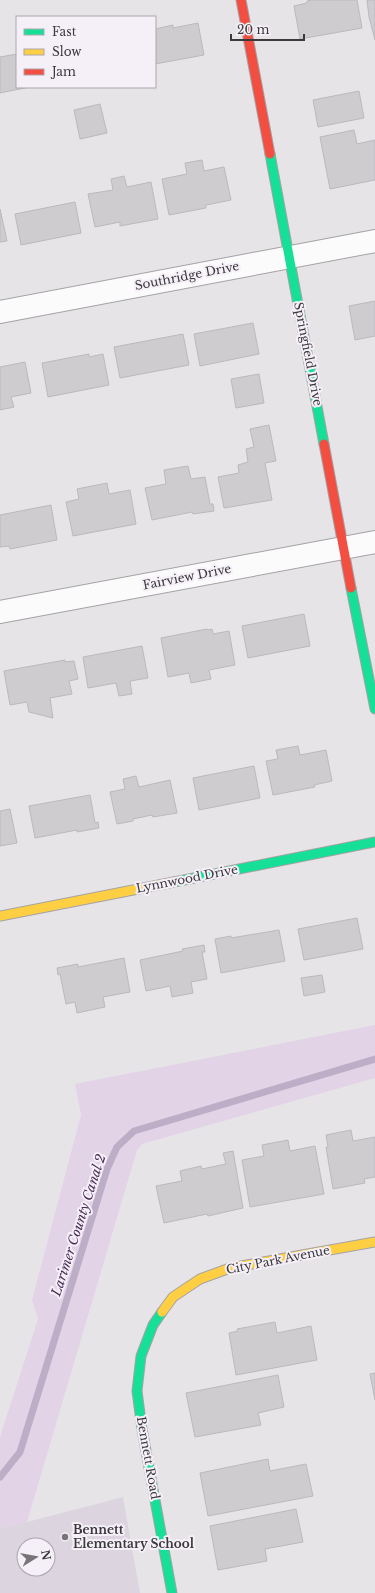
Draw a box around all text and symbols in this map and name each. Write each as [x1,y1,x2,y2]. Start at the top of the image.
legend [16,16,156,88]
scale bar [231,16,304,42]
text: 20 m [237,22,269,37]
text: Fast [52,24,77,39]
text: Slow [52,44,82,59]
text: Jam [50,64,76,79]
street label: Southridge Drive [133,258,241,293]
street label: Springfield Drive [291,301,326,407]
street label: Fairview Drive [141,561,233,592]
street label: Lynnwood Drive [135,861,239,896]
water label: Larimer County Canal 2 [47,1152,109,1299]
street label: City Park Avenue [225,1242,331,1277]
street label: Bennett Road [134,1415,163,1501]
place label: Bennett Elementary School [73,1522,195,1551]
marker: Bennett Elementary School [60,1532,70,1542]
north arrow [16,1537,56,1577]
text: N [38,1549,54,1562]

